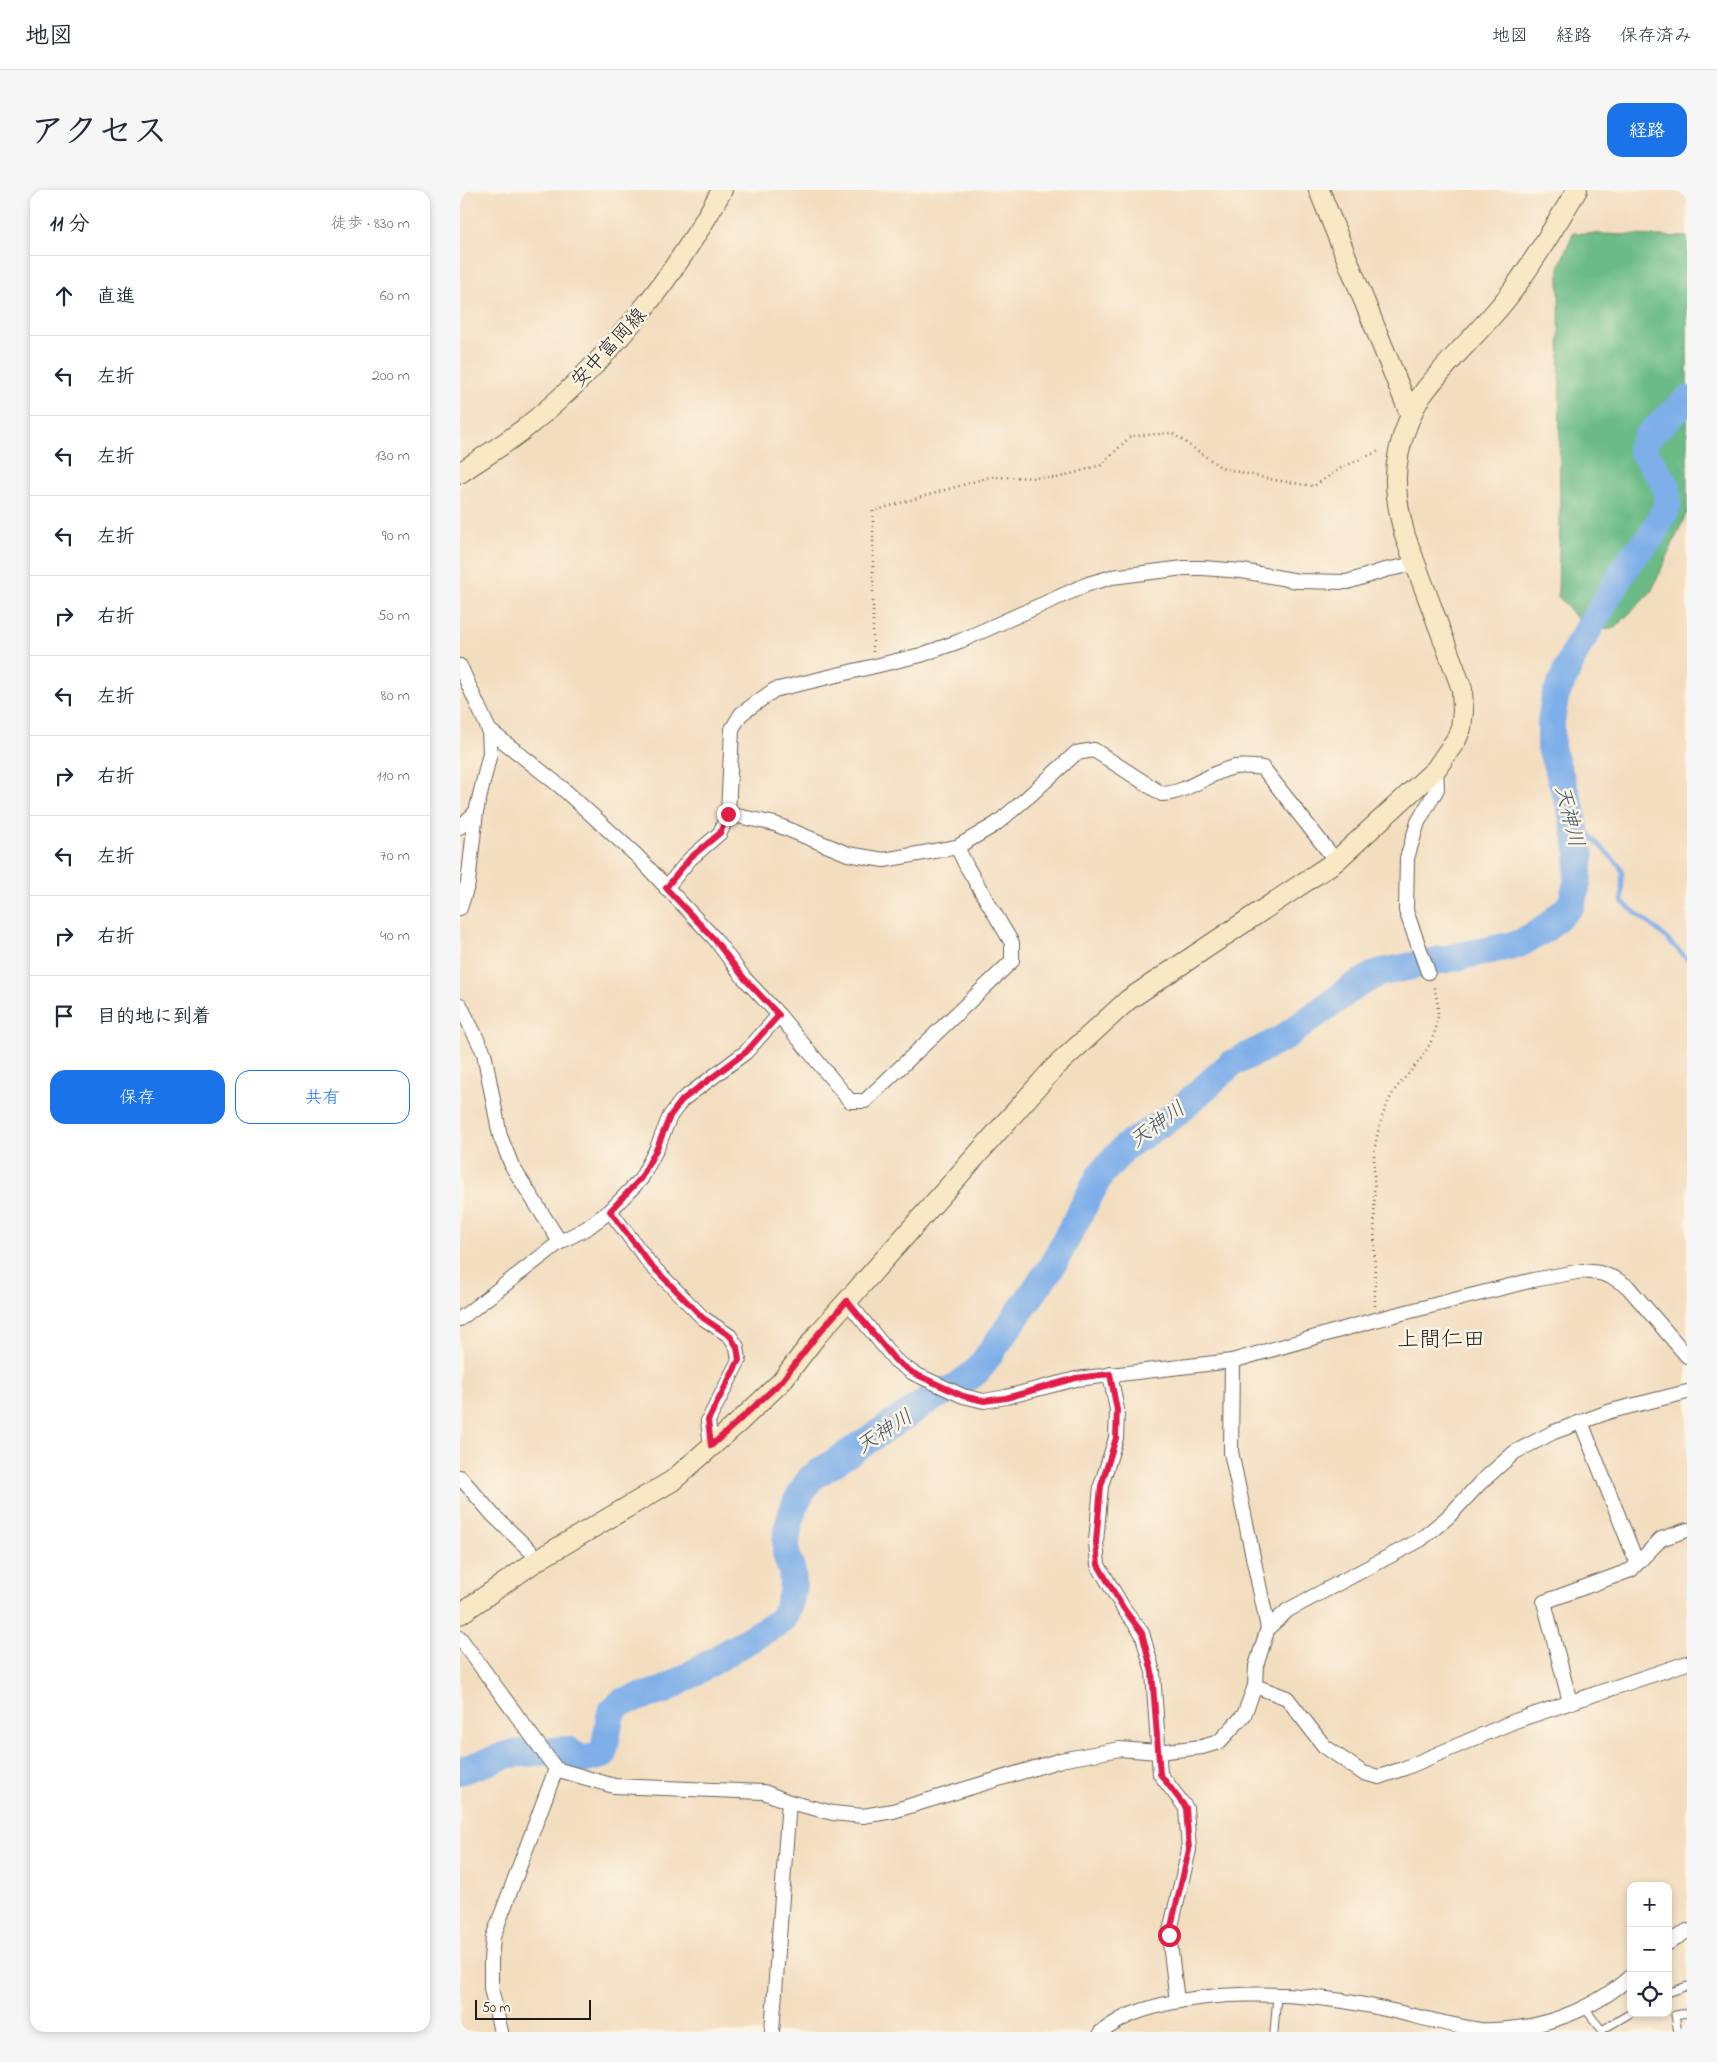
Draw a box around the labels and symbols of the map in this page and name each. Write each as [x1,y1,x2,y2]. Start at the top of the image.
street label: 安中富岡線 [565,302,655,395]
water label: 天神川 [1546,782,1590,851]
route end [717,803,740,826]
water label: 天神川 [1124,1095,1192,1156]
district label: 上間仁田 [1397,1325,1485,1357]
water label: 天神川 [851,1403,920,1462]
route start [1158,1924,1181,1947]
scale bar [475,1997,591,2020]

